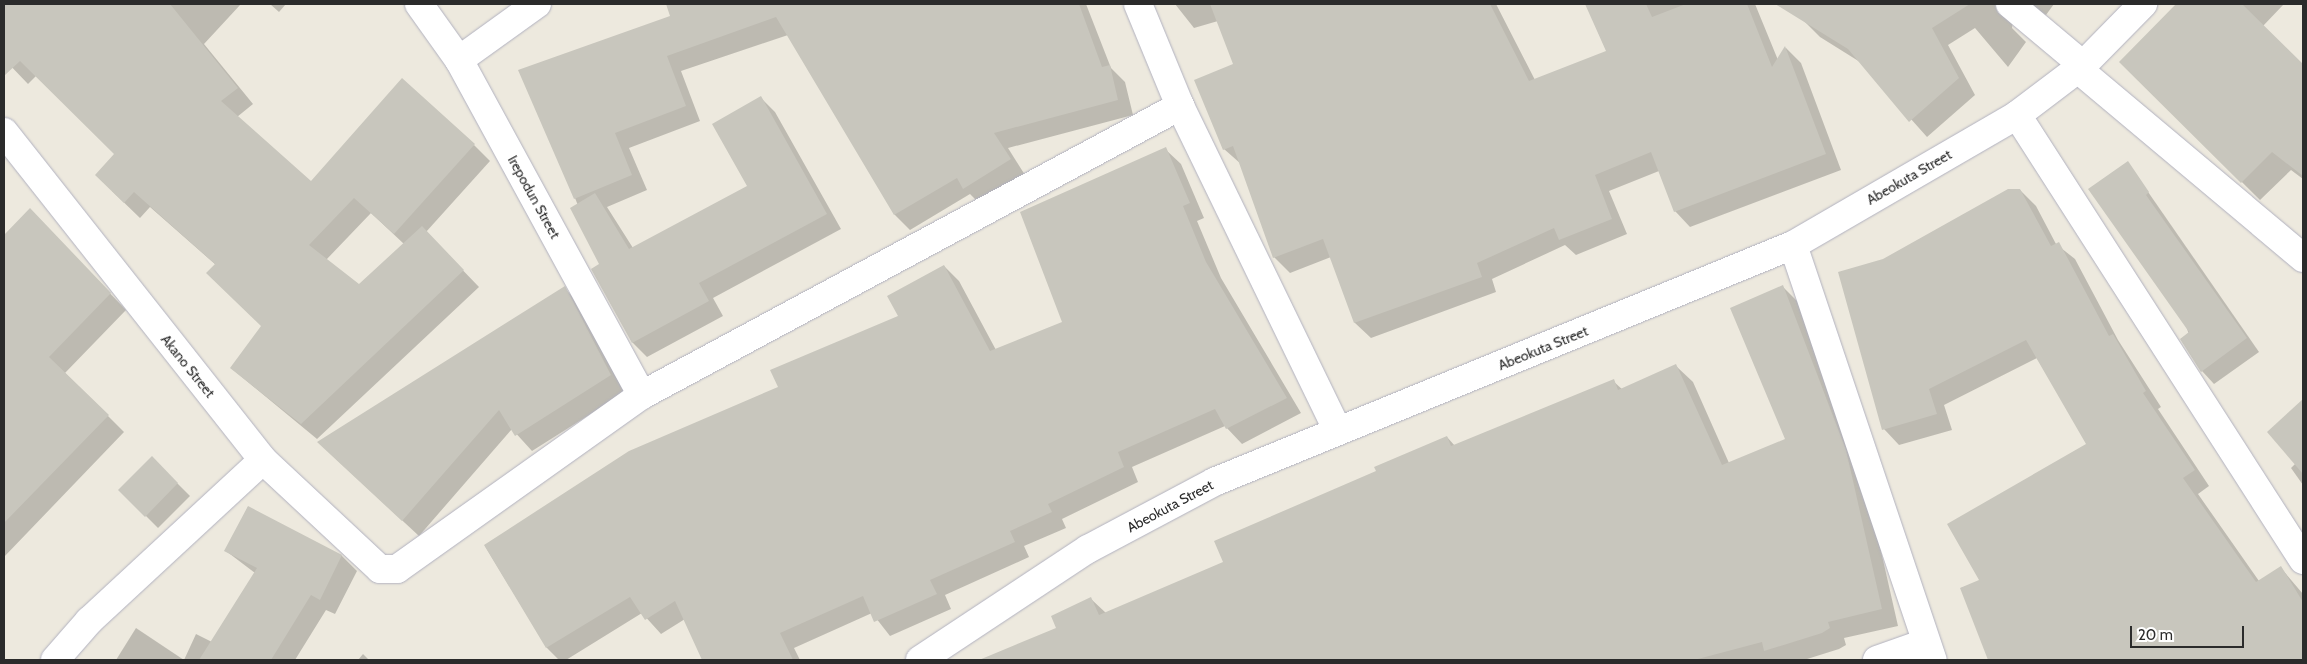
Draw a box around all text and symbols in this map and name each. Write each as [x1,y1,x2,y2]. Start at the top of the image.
street label: Abeokuta Street [1863,146,1955,208]
street label: Irepodun Street [504,153,564,241]
street label: Abeokuta Street [1496,322,1590,374]
street label: Akano Street [157,331,219,401]
street label: Abeokuta Street [1124,476,1216,536]
scale bar [2132,616,2246,648]
text: 20 m [2138,626,2173,644]

